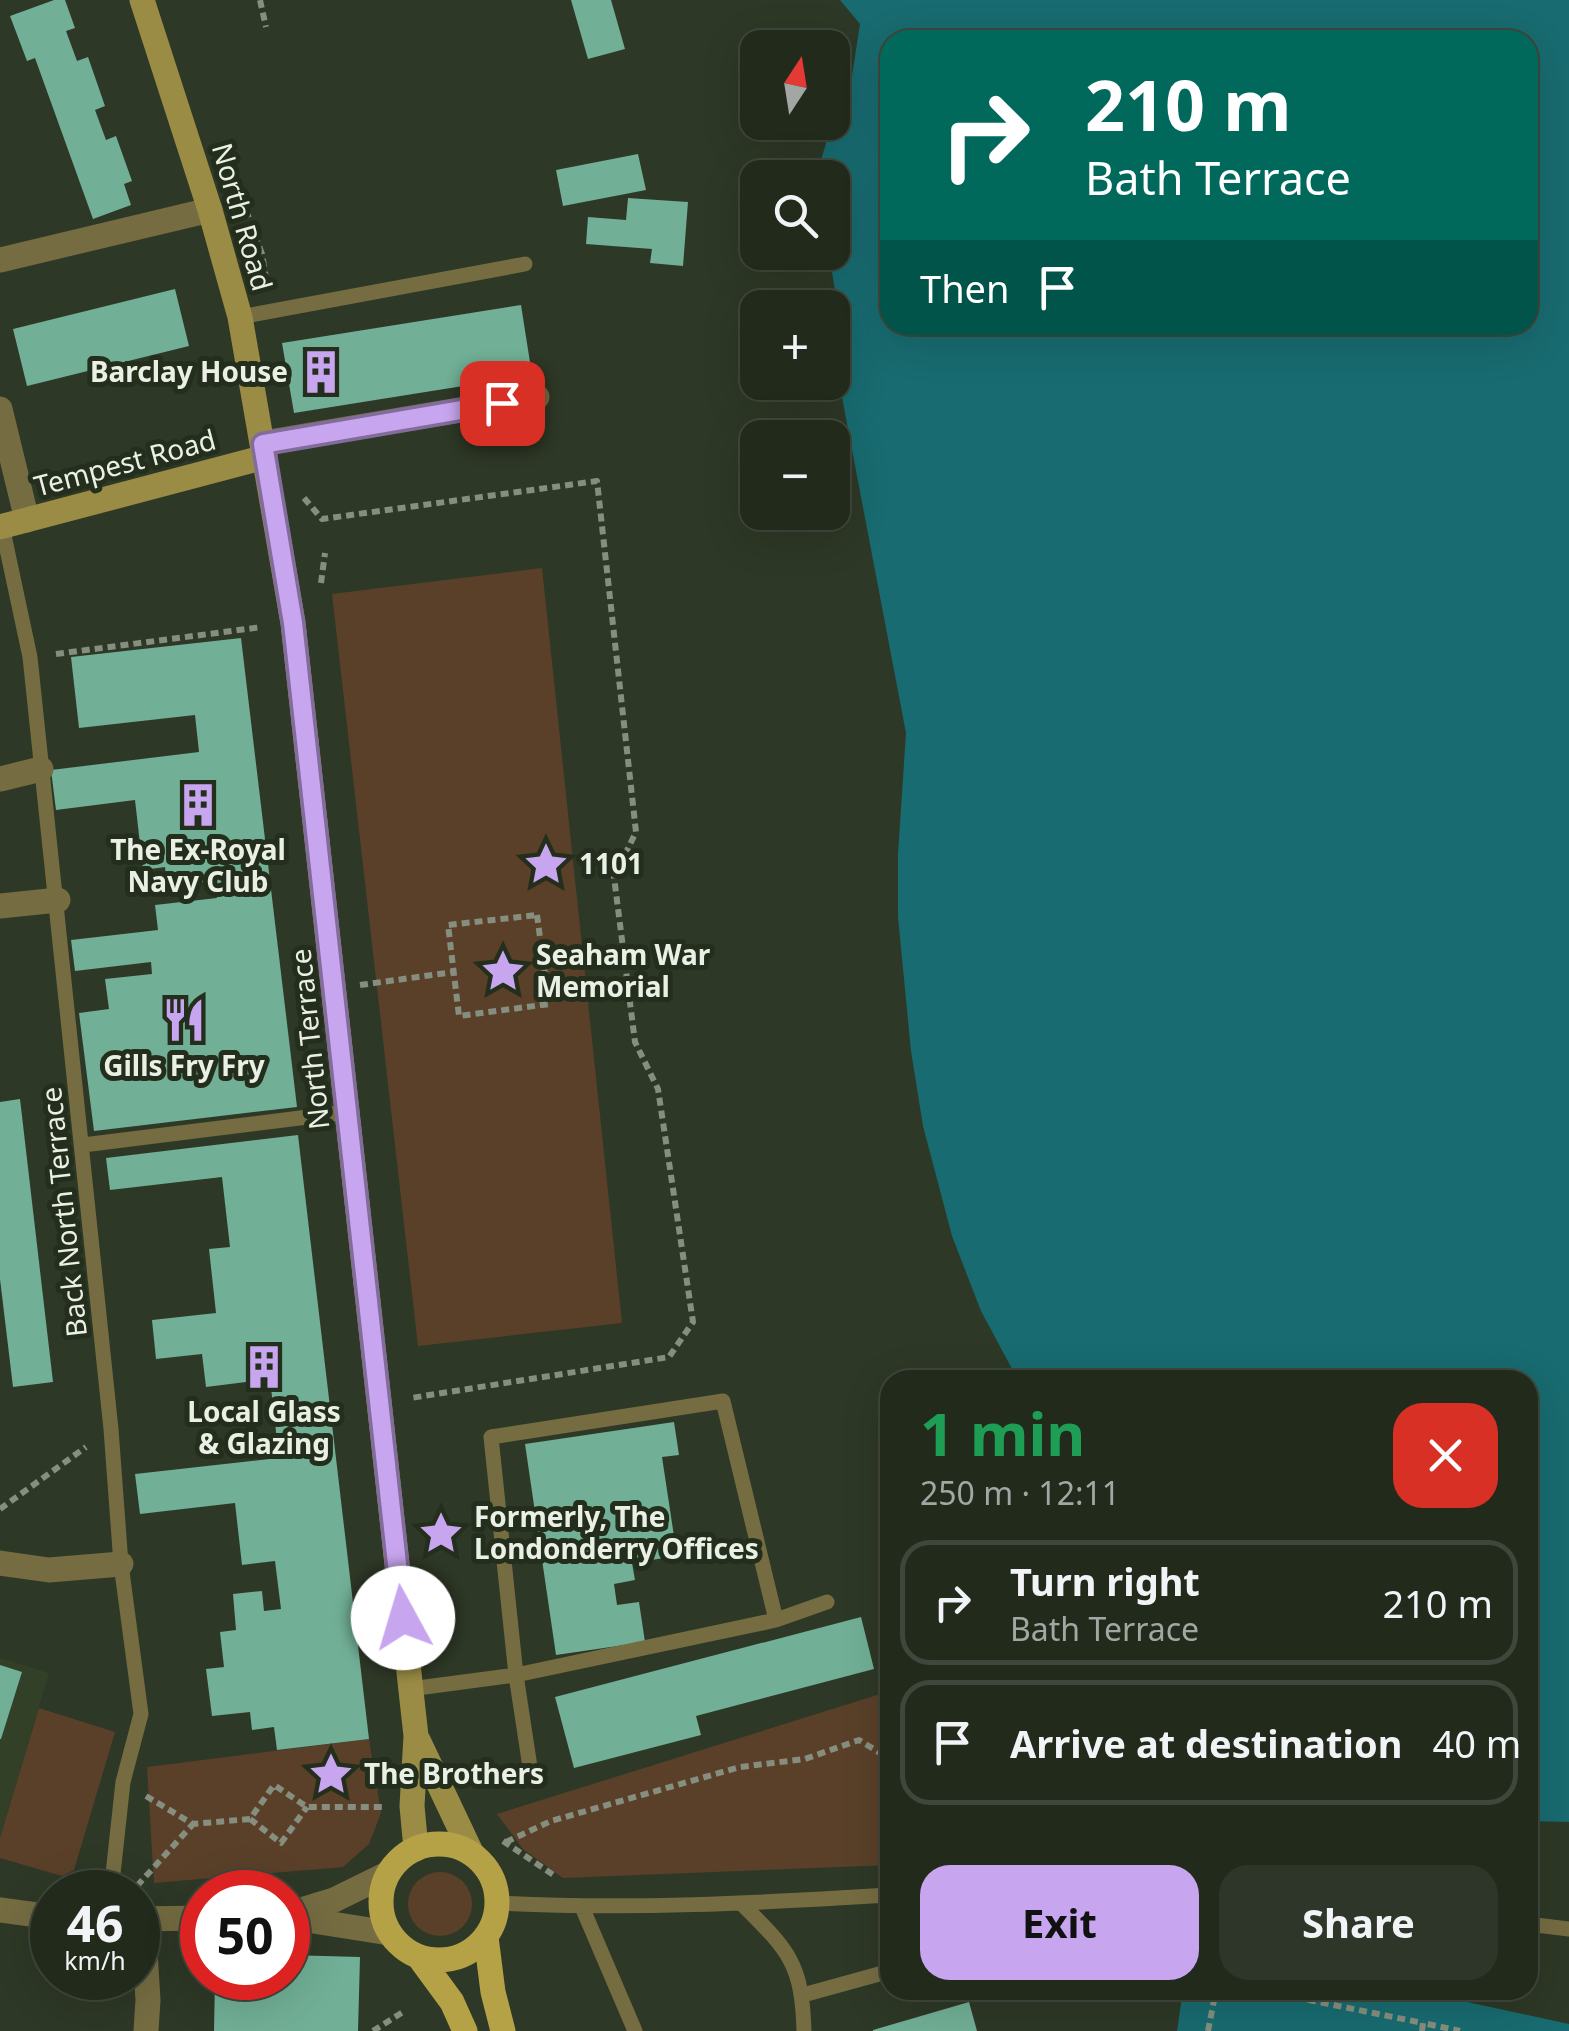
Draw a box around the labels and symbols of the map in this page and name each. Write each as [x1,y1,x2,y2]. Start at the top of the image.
north arrow [740,30,850,140]
street label: North Road [204,139,282,295]
building icon: Barclay House [297,348,345,396]
place label: Barclay House [90,352,288,390]
pin [460,361,545,446]
street label: Tempest Road [30,420,220,505]
building icon: The Ex-Royal Navy Club [174,781,222,829]
place label: The Ex-Royal Navy Club [110,830,286,900]
place icon: 1101 [522,840,570,888]
place label: 1101 [579,844,643,882]
place label: Seaham War Memorial [536,935,711,1005]
street label: North Terrace [281,947,337,1131]
place icon: Seaham War Memorial [479,947,527,995]
restaurant icon: Gills Fry Fry [160,996,208,1044]
place label: Gills Fry Fry [103,1046,265,1084]
street label: Back North Terrace [31,1085,95,1339]
building icon: Local Glass & Glazing [240,1343,288,1391]
place label: Local Glass & Glazing [187,1392,341,1462]
place label: Formerly, The Londonderry Offices [474,1497,759,1567]
place icon: Formerly, The Londonderry Offices [417,1509,465,1557]
position arrow [351,1566,455,1670]
place icon: The Brothers [307,1750,355,1798]
place label: The Brothers [364,1754,544,1792]
speed limit sign: 50 [180,1870,310,2000]

